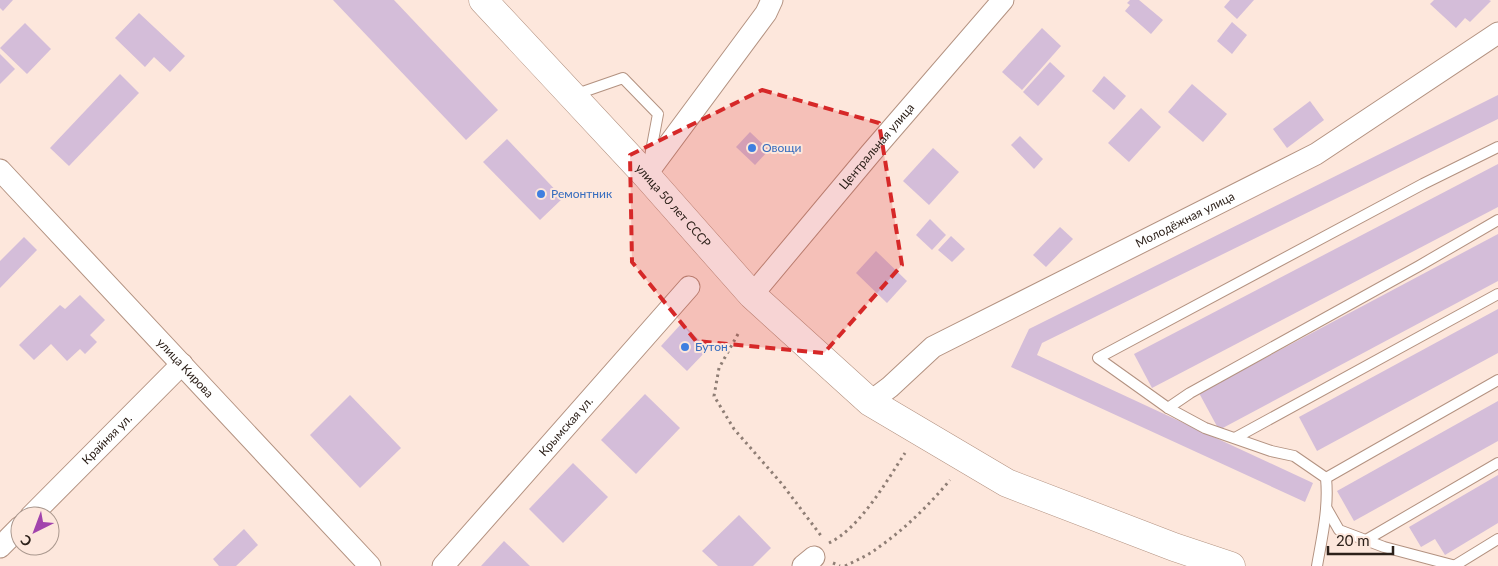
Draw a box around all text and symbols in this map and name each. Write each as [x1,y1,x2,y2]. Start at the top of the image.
street label: Центральная улица [836,100,917,192]
place label: Овощи [762,140,802,155]
marker: Овощи [746,142,758,154]
street label: улица 50 лет СССР [632,161,714,250]
place label: Ремонтник [551,186,613,201]
marker: Ремонтник [535,188,547,200]
street label: Молодёжная улица [1133,188,1237,251]
street label: улица Кирова [154,335,217,401]
place label: Бутон [695,339,728,354]
marker: Бутон [679,341,691,353]
street label: Крымская ул. [535,393,596,459]
street label: Крайняя ул. [79,411,135,467]
north arrow [10,506,60,556]
scale bar [1328,524,1393,556]
text: С [16,531,35,550]
text: 20 m [1336,531,1370,549]

